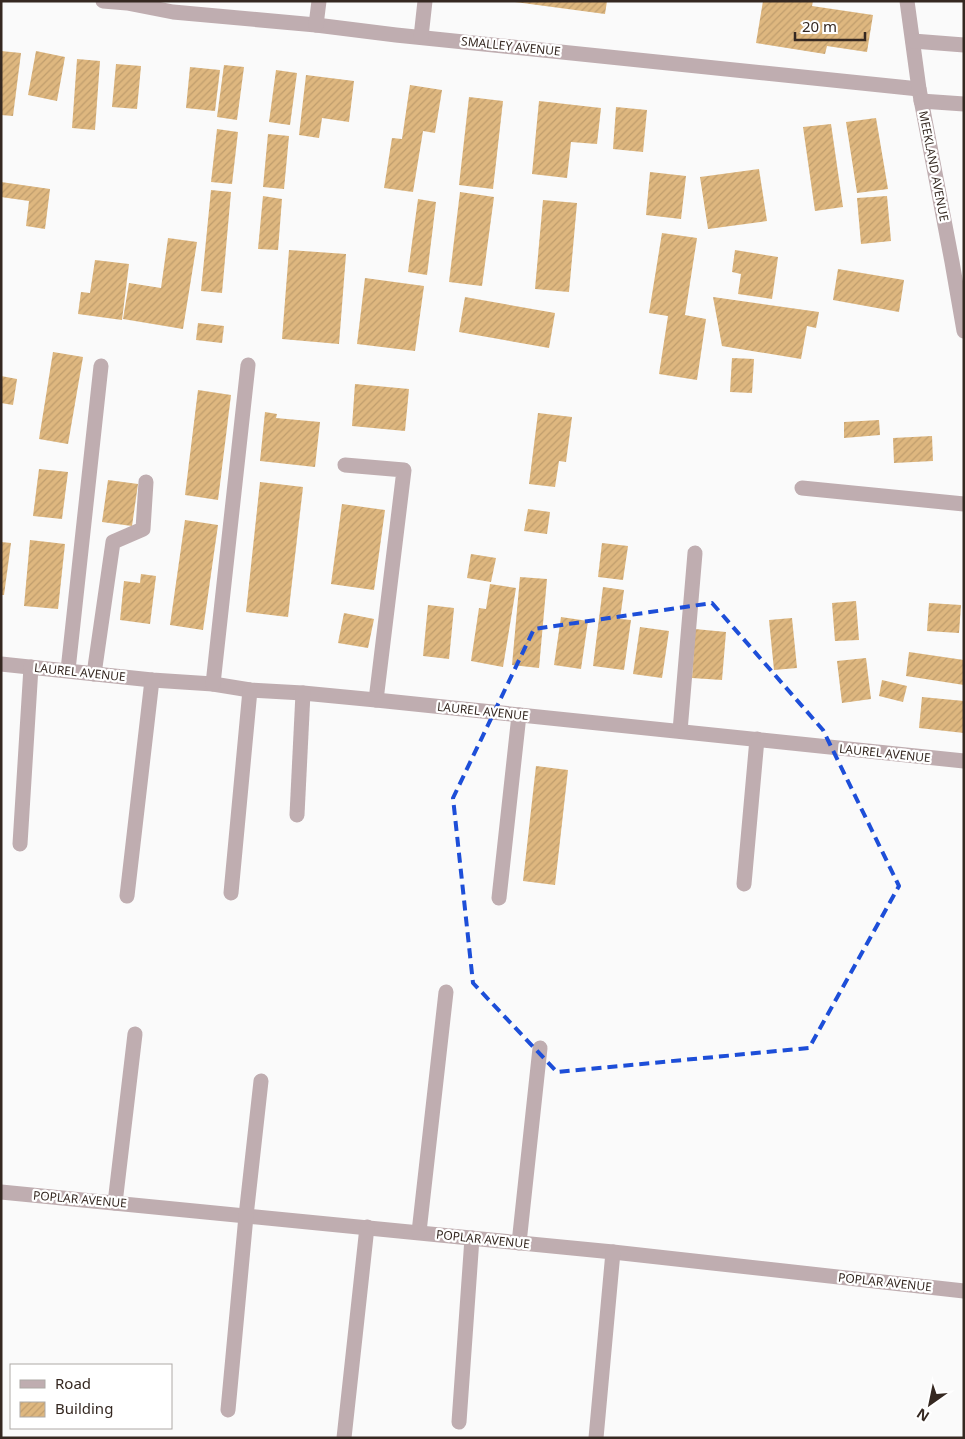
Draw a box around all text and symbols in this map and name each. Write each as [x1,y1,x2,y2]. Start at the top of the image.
scale bar [795,10,865,42]
text: 20 m [802,16,837,36]
street label: SMALLEY AVENUE [460,32,562,60]
street label: MEEKLAND AVENUE [915,109,953,223]
street label: LAUREL AVENUE [33,659,127,685]
street label: LAUREL AVENUE [436,698,530,724]
street label: LAUREL AVENUE [838,740,932,766]
street label: POPLAR AVENUE [32,1186,128,1212]
street label: POPLAR AVENUE [435,1226,531,1252]
street label: POPLAR AVENUE [837,1269,933,1295]
legend [10,1364,172,1429]
text: Road [55,1373,91,1393]
north arrow [905,1379,955,1429]
text: Building [55,1398,113,1418]
text: N [913,1404,933,1426]

